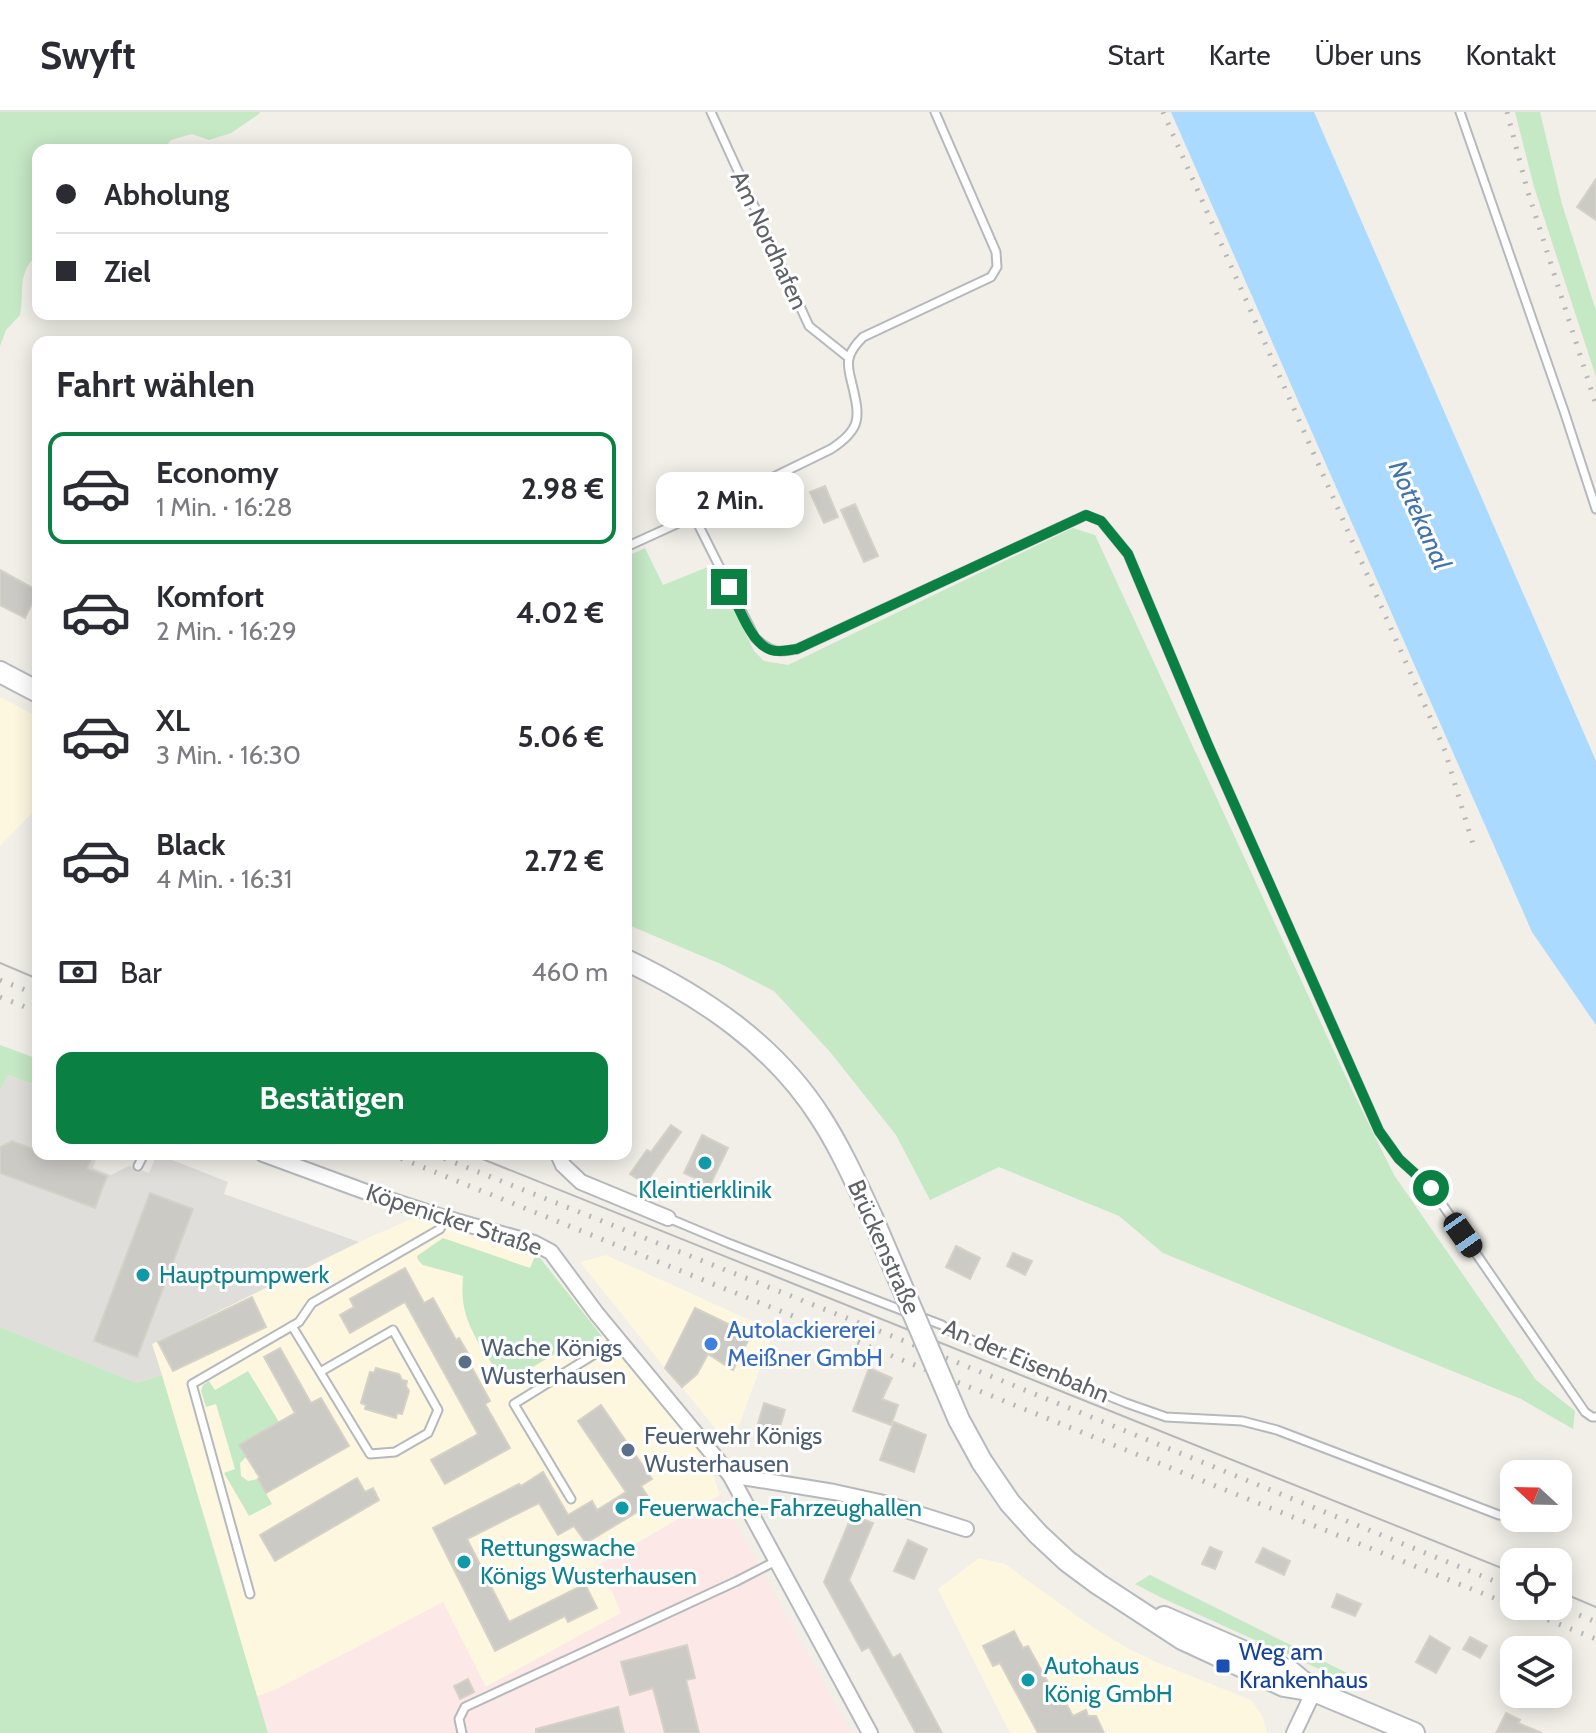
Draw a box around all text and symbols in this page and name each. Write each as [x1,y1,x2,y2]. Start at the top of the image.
text: Swyft [40,32,136,79]
text: Start [1108,38,1165,72]
text: Karte [1209,38,1271,72]
text: Über uns [1315,38,1421,72]
text: Kontakt [1465,38,1556,72]
street label: Am Nordhafen [725,166,814,314]
text: Abholung [104,176,229,213]
text: Ziel [104,253,151,290]
text: Fahrt wählen [56,362,255,406]
icon: car [60,452,132,524]
text: Economy [156,454,279,491]
water label: Nottekanal [1382,455,1458,575]
text: 2.98 € [521,470,604,507]
callout: 2 Min. [655,471,803,527]
text: 2 Min. [696,484,764,516]
text: 1 Min. · 16:28 [156,491,293,523]
route end [711,569,747,605]
icon: car [60,576,132,648]
text: Komfort [156,578,264,615]
text: 4.02 € [516,594,604,631]
text: 2 Min. · 16:29 [156,615,297,647]
icon: car [60,700,132,772]
text: XL [156,702,190,739]
text: 5.06 € [517,718,604,755]
text: 3 Min. · 16:30 [156,739,301,771]
icon: car [60,824,132,896]
text: Black [156,826,226,863]
text: 2.72 € [524,842,604,879]
text: 4 Min. · 16:31 [156,863,292,895]
icon: cash [56,950,100,994]
text: Bar [120,954,162,991]
text: 460 m [531,956,608,988]
button: Bestätigen [56,1052,608,1144]
marker: Kleintierklinik [696,1154,714,1172]
route start [1413,1170,1449,1206]
place label: Kleintierklinik [638,1175,772,1204]
street label: Brückenstraße [842,1175,927,1319]
street label: Köpenicker Straße [363,1177,546,1262]
car [1439,1208,1487,1262]
place label: Hauptpumpwerk [159,1260,329,1289]
marker: Hauptpumpwerk [134,1266,152,1284]
street label: An der Eisenbahn [939,1312,1114,1409]
place label: Autolackiererei Meißner GmbH [727,1315,883,1372]
place label: Wache Königs Wusterhausen [481,1333,626,1390]
marker: Autolackiererei Meißner GmbH [702,1335,720,1353]
marker: Wache Königs Wusterhausen [456,1353,474,1371]
place label: Feuerwehr Königs Wusterhausen [644,1421,822,1478]
marker: Feuerwehr Königs Wusterhausen [619,1441,637,1459]
north arrow [1500,1460,1572,1532]
map controls [1500,1460,1572,1708]
place label: Feuerwache-Fahrzeughallen [638,1493,922,1522]
marker: Feuerwache-Fahrzeughallen [613,1499,631,1517]
place label: Rettungswache Königs Wusterhausen [480,1533,697,1590]
button: locate [1500,1548,1572,1620]
marker: Rettungswache Königs Wusterhausen [455,1553,473,1571]
button: layers [1500,1636,1572,1708]
place label: Weg am Krankenhaus [1239,1637,1368,1694]
place label: Autohaus König GmbH [1044,1651,1173,1708]
marker: Weg am Krankenhaus [1214,1657,1232,1675]
marker: Autohaus König GmbH [1019,1671,1037,1689]

